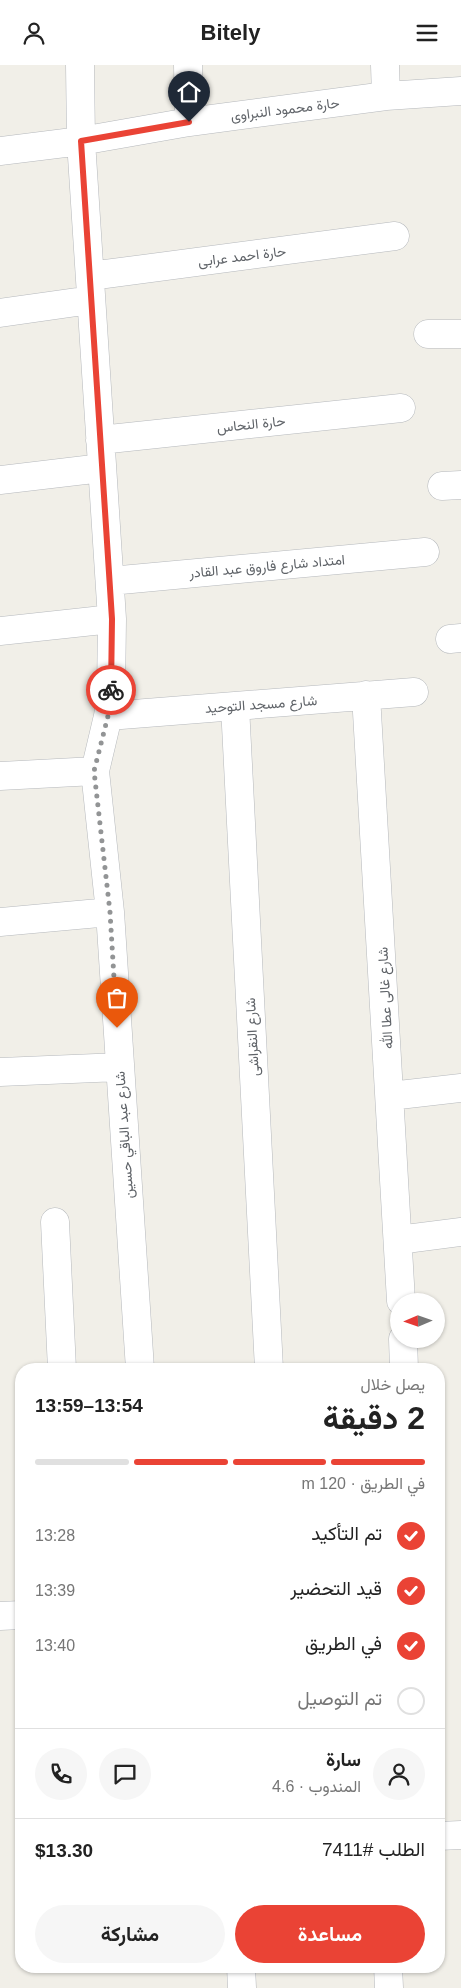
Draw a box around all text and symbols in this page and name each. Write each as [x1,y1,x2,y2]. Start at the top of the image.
icon: person [20,19,48,47]
icon: menu [413,19,441,47]
text: Bitely [201,20,260,45]
pin [168,71,210,122]
icon: home [175,78,203,106]
street label: حارة محمود النبراوى [230,94,341,125]
street label: حارة احمد عرابى [197,243,287,270]
street label: حارة النحاس [216,412,286,437]
street label: امتداد شارع فاروق عبد القادر [187,551,346,584]
courier [86,665,136,715]
icon: bike [97,676,125,704]
street label: شارع مسجد التوحيد [204,692,318,719]
street label: شارع غالى عطا الله [374,947,399,1049]
pin [96,977,138,1028]
icon: bag [103,984,131,1012]
street label: شارع النقراشى [242,997,265,1077]
street label: شارع عبد الباقي حسين [112,1071,140,1199]
north arrow [390,1293,445,1347]
map controls [390,1293,445,1348]
text: يصل خلال [361,1376,425,1393]
text: 13:54–13:59 [35,1395,143,1416]
text: 2 دقيقة [323,1400,425,1436]
text: في الطريق · 120 m [302,1475,425,1492]
icon: check [397,1522,425,1550]
text: تم التأكيد [311,1523,382,1544]
text: 13:28 [35,1527,75,1544]
icon: check [397,1577,425,1605]
text: قيد التحضير [290,1578,382,1599]
text: 13:39 [35,1582,75,1599]
icon: check [397,1632,425,1660]
text: في الطريق [305,1633,382,1654]
text: 13:40 [35,1637,75,1654]
text: تم التوصيل [298,1688,382,1709]
button: phone [35,1748,87,1800]
button: chat [99,1748,151,1800]
button: person [373,1748,425,1800]
text: سارة [326,1749,361,1770]
text: المندوب · 4.6 [272,1778,361,1795]
text: الطلب #7411 [322,1839,425,1860]
text: $13.30 [35,1840,93,1861]
button: مشاركة [35,1905,225,1963]
button: مساعدة [235,1905,425,1963]

